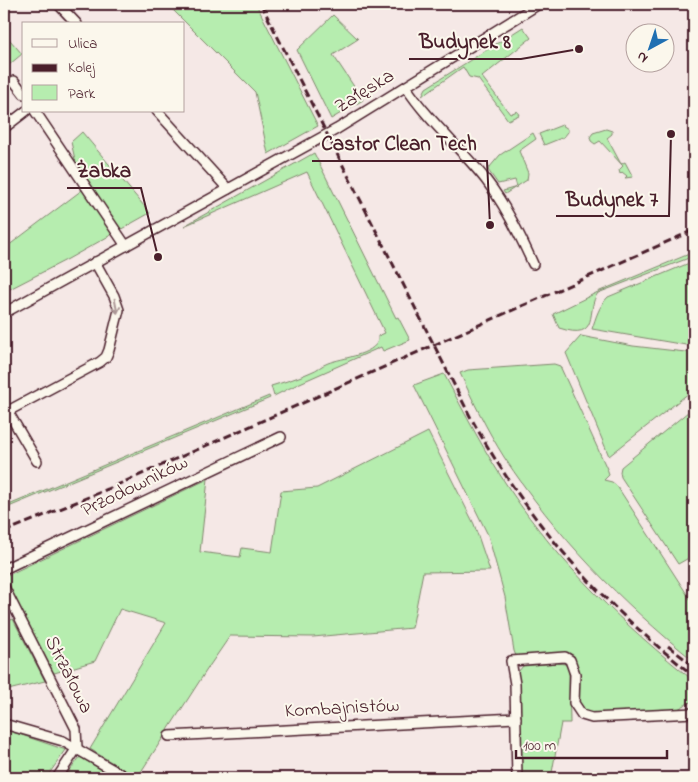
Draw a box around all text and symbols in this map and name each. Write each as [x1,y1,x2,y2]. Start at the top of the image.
legend [22,22,185,112]
north arrow [626,22,676,72]
callout: Budynek 8 [409,23,521,59]
text: Budynek 8 [418,28,511,60]
text: Ulica [68,33,97,55]
text: N [632,46,653,68]
text: Kolej [68,57,96,79]
street label: Załęska [330,62,400,122]
text: Park [68,83,96,105]
callout: Castor Clean Tech [312,125,487,161]
text: Castor Clean Tech [321,130,477,160]
callout: Żabka [67,152,141,188]
text: Żabka [77,157,131,187]
callout: Budynek 7 [556,180,669,216]
text: Budynek 7 [565,186,659,218]
one-way arrow [112,297,122,313]
street label: Przodowników [77,449,193,525]
street label: Strzałowa [36,631,100,719]
street label: Kombajnistów [284,692,400,726]
scale bar [516,727,667,759]
text: 100 m [523,735,556,757]

